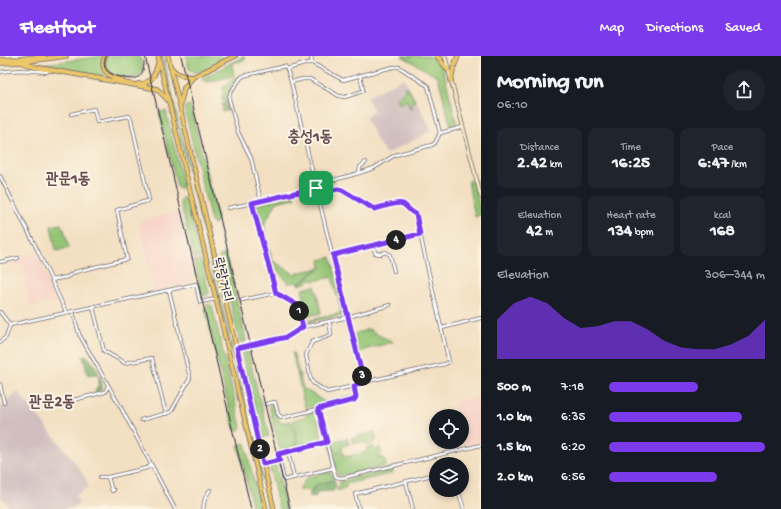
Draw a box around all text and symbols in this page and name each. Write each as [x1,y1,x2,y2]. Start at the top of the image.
text: Fleetfoot [20,17,95,40]
text: Map [600,20,624,37]
text: Directions [646,20,703,37]
text: Saved [725,20,761,37]
button: share [723,69,765,111]
text: Morning run [497,70,603,96]
text: 06:10 [497,98,528,113]
district label: 충성1동 [287,128,333,148]
text: Distance [520,142,559,154]
text: Time [621,142,641,154]
text: Pace [712,142,733,154]
text: 2.42 [517,154,547,174]
text: 16:25 [612,154,650,174]
text: 6:47 [698,154,729,174]
text: km [547,159,562,171]
text: /km [729,159,747,171]
district label: 관문1동 [45,171,91,190]
pin [299,171,333,205]
icon: arrive [305,177,327,199]
text: Elevation [518,210,562,222]
text: Heart rate [606,210,656,222]
text: kcal [714,210,731,222]
text: 42 [526,222,543,242]
text: 134 [608,222,632,242]
text: 168 [710,222,735,242]
text: m [543,227,553,239]
text: bpm [632,227,654,239]
pin: 4 [386,230,406,250]
text: 4 [393,234,399,246]
street label: 락랑거리 [209,256,235,304]
text: Elevation [497,268,549,283]
text: 306–344 m [705,268,765,283]
pin: 1 [289,301,309,321]
text: 1 [297,305,301,317]
pin: 3 [352,366,372,386]
text: 3 [359,370,365,382]
text: 500 m [497,380,531,395]
text: 7:18 [561,380,584,395]
district label: 관문2동 [29,394,75,413]
map controls [429,409,469,497]
button: locate [429,409,469,449]
text: 1.0 km [497,410,532,425]
text: 6:35 [561,410,585,425]
pin: 2 [250,439,270,459]
text: 1.5 km [497,440,531,455]
text: 6:20 [561,440,585,455]
text: 2 [257,443,263,455]
button: layers [429,457,469,497]
text: 2.0 km [497,470,533,485]
text: 6:56 [561,470,585,485]

